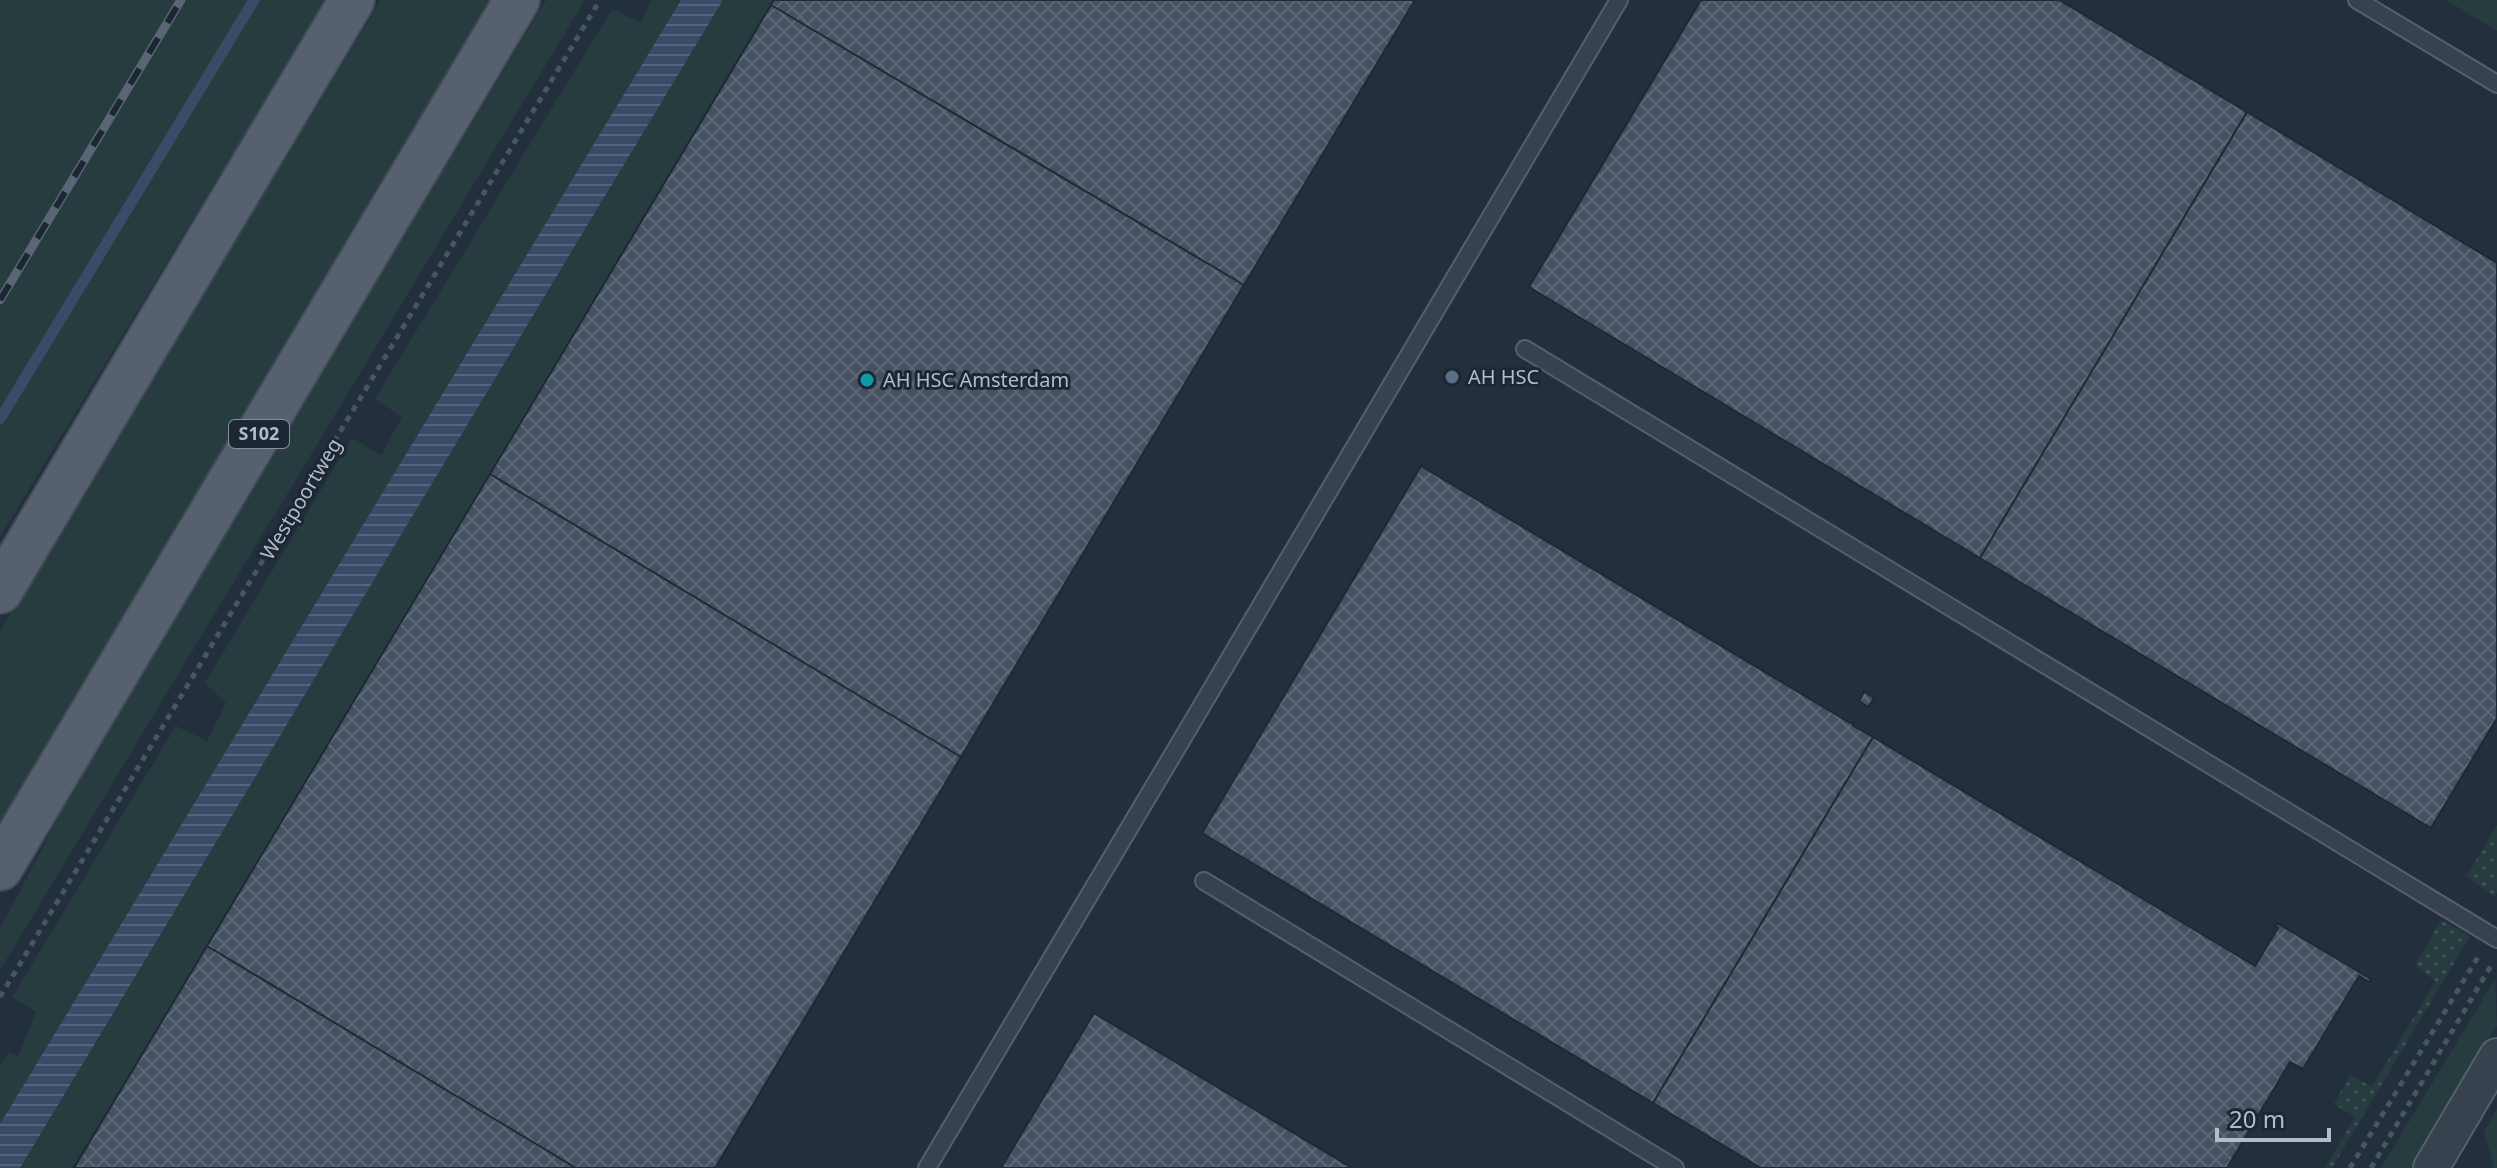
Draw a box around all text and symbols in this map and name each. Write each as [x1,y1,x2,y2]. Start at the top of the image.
place label: AH HSC [1468,363,1540,390]
place label: AH HSC Amsterdam [883,366,1069,393]
marker: AH HSC [1443,368,1461,386]
marker: AH HSC Amsterdam [858,371,876,389]
road number: S102 [229,420,289,448]
street label: Westpoortweg [254,433,348,565]
scale bar [2217,1092,2329,1142]
text: 20 m [2229,1102,2285,1135]

